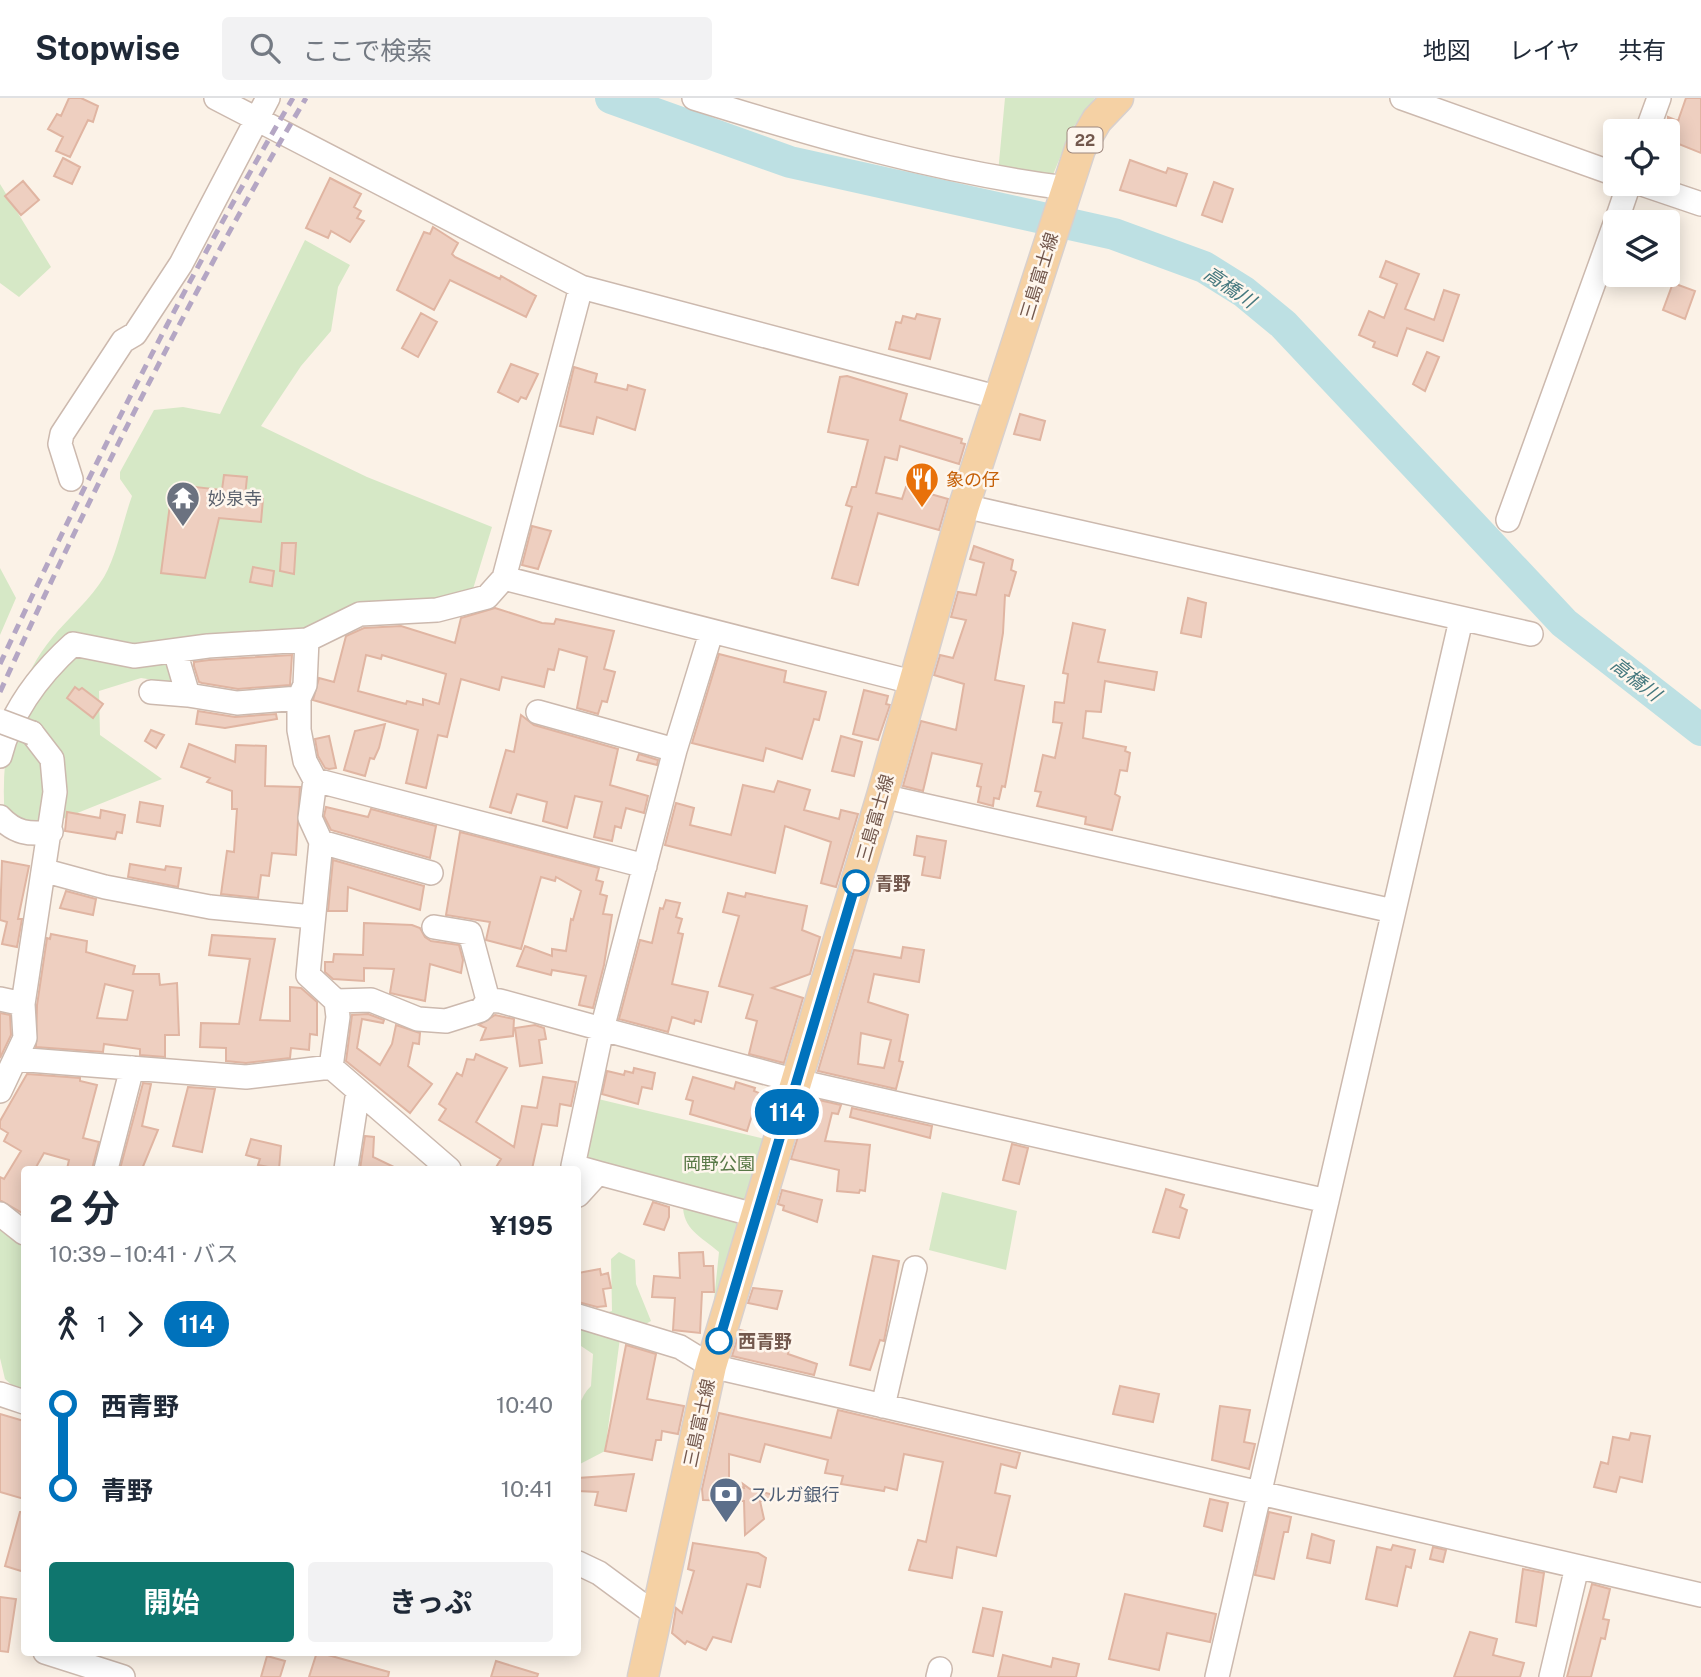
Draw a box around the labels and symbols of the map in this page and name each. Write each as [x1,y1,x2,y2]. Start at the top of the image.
road number: 22 [1068,128,1102,152]
street label: 三島富士線 [1016,230,1062,322]
water label: 高橋川 [1200,262,1261,313]
restaurant icon: 象の仔 [903,460,941,509]
place label: 象の仔 [946,469,1000,490]
temple icon: 妙泉寺 [164,479,202,528]
place label: 妙泉寺 [208,488,262,509]
water label: 高橋川 [1607,653,1667,706]
street label: 三島富士線 [853,772,897,864]
marker: 青野 [843,870,869,896]
place label: 青野 [875,873,911,894]
line badge: 114 [747,1089,827,1135]
park label: 岡野公園 [683,1153,755,1174]
marker: 西青野 [706,1328,732,1354]
place label: 西青野 [738,1331,792,1352]
street label: 三島富士線 [679,1377,719,1469]
bank icon: スルガ銀行 [707,1475,745,1524]
place label: スルガ銀行 [750,1484,839,1505]

